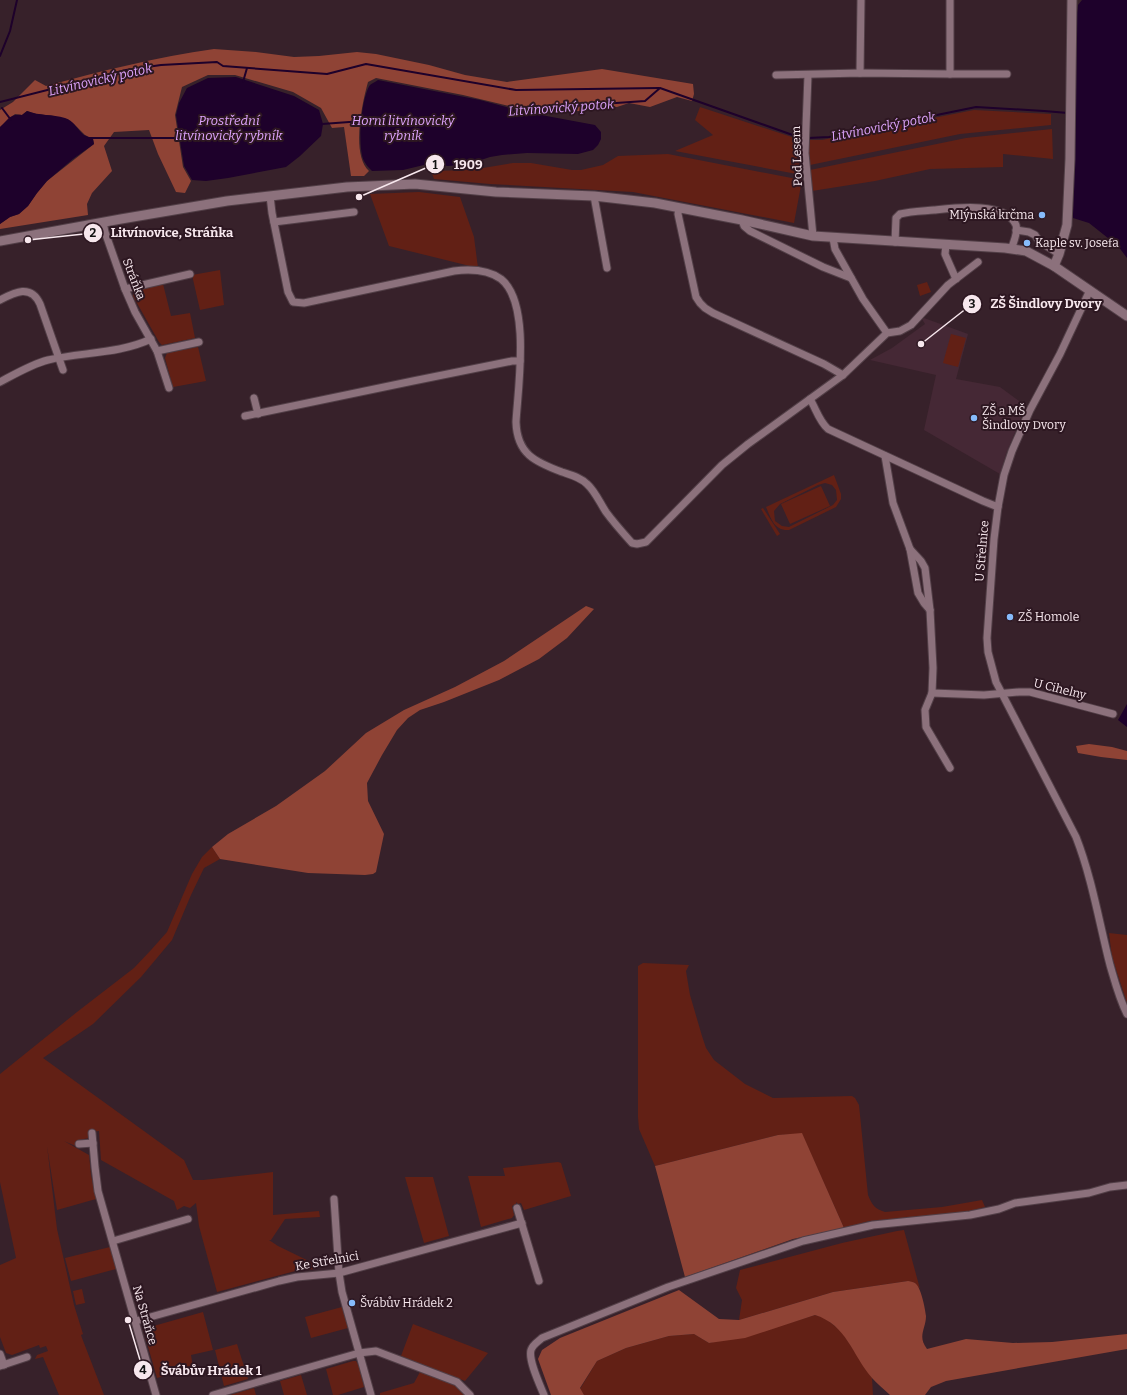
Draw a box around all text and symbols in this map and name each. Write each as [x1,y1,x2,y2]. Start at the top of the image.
water label: Litvínovický potok [47,60,154,99]
water label: Litvínovický potok [508,96,615,119]
water label: Litvínovický potok [830,109,937,144]
water label: Prostřední litvínovický rybník [175,113,284,143]
water label: Horní litvínovický rybník [352,113,456,143]
street label: Pod Lesem [789,125,805,186]
callout: 1909 [425,152,490,177]
text: 1909 [453,157,483,172]
text: 1 [432,158,438,172]
place label: Mlýnská krčma [949,208,1034,222]
marker: Mlýnská krčma [1037,210,1047,220]
callout: Litvínovice, Stráňka [83,220,241,245]
text: Litvínovice, Stráňka [111,225,234,240]
text: 2 [90,226,97,240]
place label: Kaple sv. Josefa [1035,236,1119,250]
marker: Kaple sv. Josefa [1022,238,1032,248]
street label: Stráňka [120,256,148,302]
callout: ZŠ Šindlovy Dvory [962,291,1109,316]
text: ZŠ Šindlovy Dvory [990,295,1102,311]
text: 3 [969,297,976,311]
place label: ZŠ a MŠ Šindlovy Dvory [982,403,1066,432]
marker: ZŠ a MŠ Šindlovy Dvory [969,413,979,423]
street label: U Střelnice [972,520,992,582]
place label: ZŠ Homole [1018,609,1079,624]
marker: ZŠ Homole [1005,612,1015,622]
street label: U Cihelny [1032,676,1088,702]
street label: Ke Střelnici [294,1248,360,1273]
street label: Na Stráňce [130,1284,160,1346]
place label: Švábův Hrádek 2 [360,1295,453,1310]
marker: Švábův Hrádek 2 [347,1298,357,1308]
callout: Švábův Hrádek 1 [133,1358,269,1383]
text: Švábův Hrádek 1 [161,1362,262,1378]
text: 4 [139,1363,147,1377]

